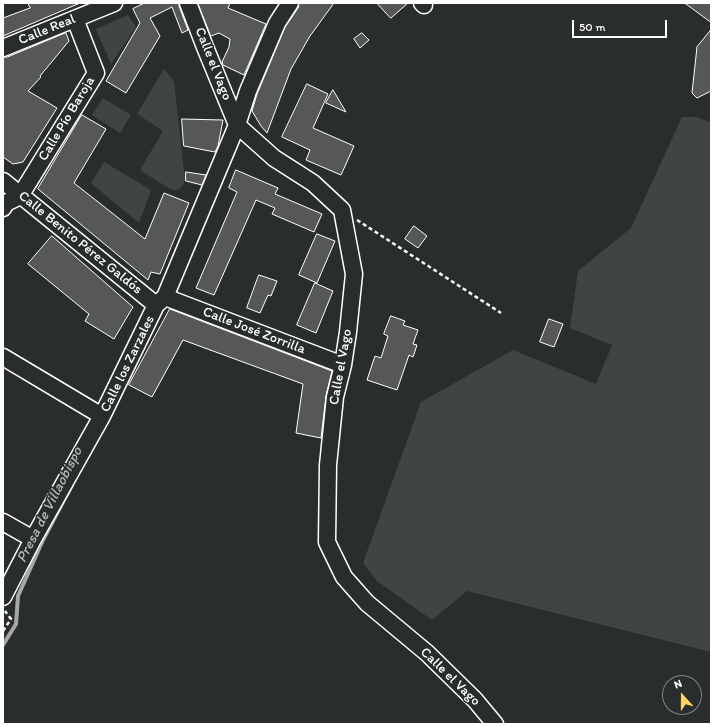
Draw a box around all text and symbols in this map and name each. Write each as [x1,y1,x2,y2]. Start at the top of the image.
street label: Calle Real [16,11,78,49]
scale bar [574,12,669,38]
text: 50 m [579,20,605,34]
street label: Calle el Vago [191,25,235,103]
street label: Calle Pío Baroja [35,74,99,164]
street label: Calle Benito Pérez Galdós [15,188,145,298]
street label: Calle José Zorrilla [200,304,308,358]
street label: Calle los Zarzales [97,313,159,415]
street label: Calle el Vago [326,328,356,406]
water label: Presa de Villaobispo [13,444,87,566]
street label: Calle el Vago [416,644,484,710]
north arrow [662,675,702,715]
text: N [672,677,684,692]

